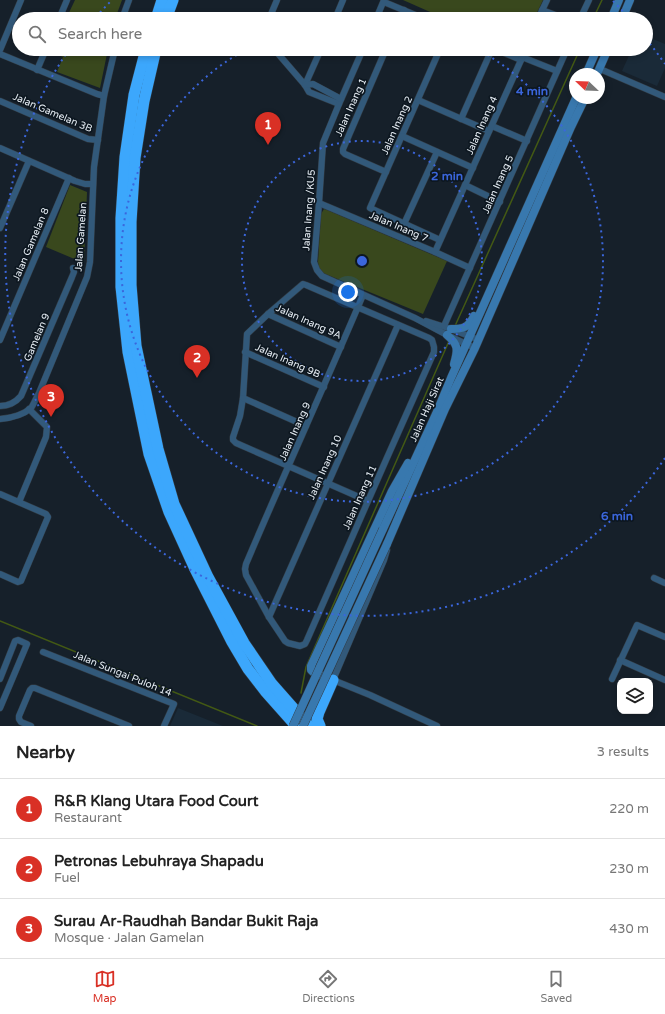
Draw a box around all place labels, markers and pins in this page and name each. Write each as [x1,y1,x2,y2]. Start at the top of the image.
pin: 1 [255,112,281,145]
centre of rings [355,254,369,268]
pin: 2 [184,345,210,378]
pin: 3 [38,384,64,417]

